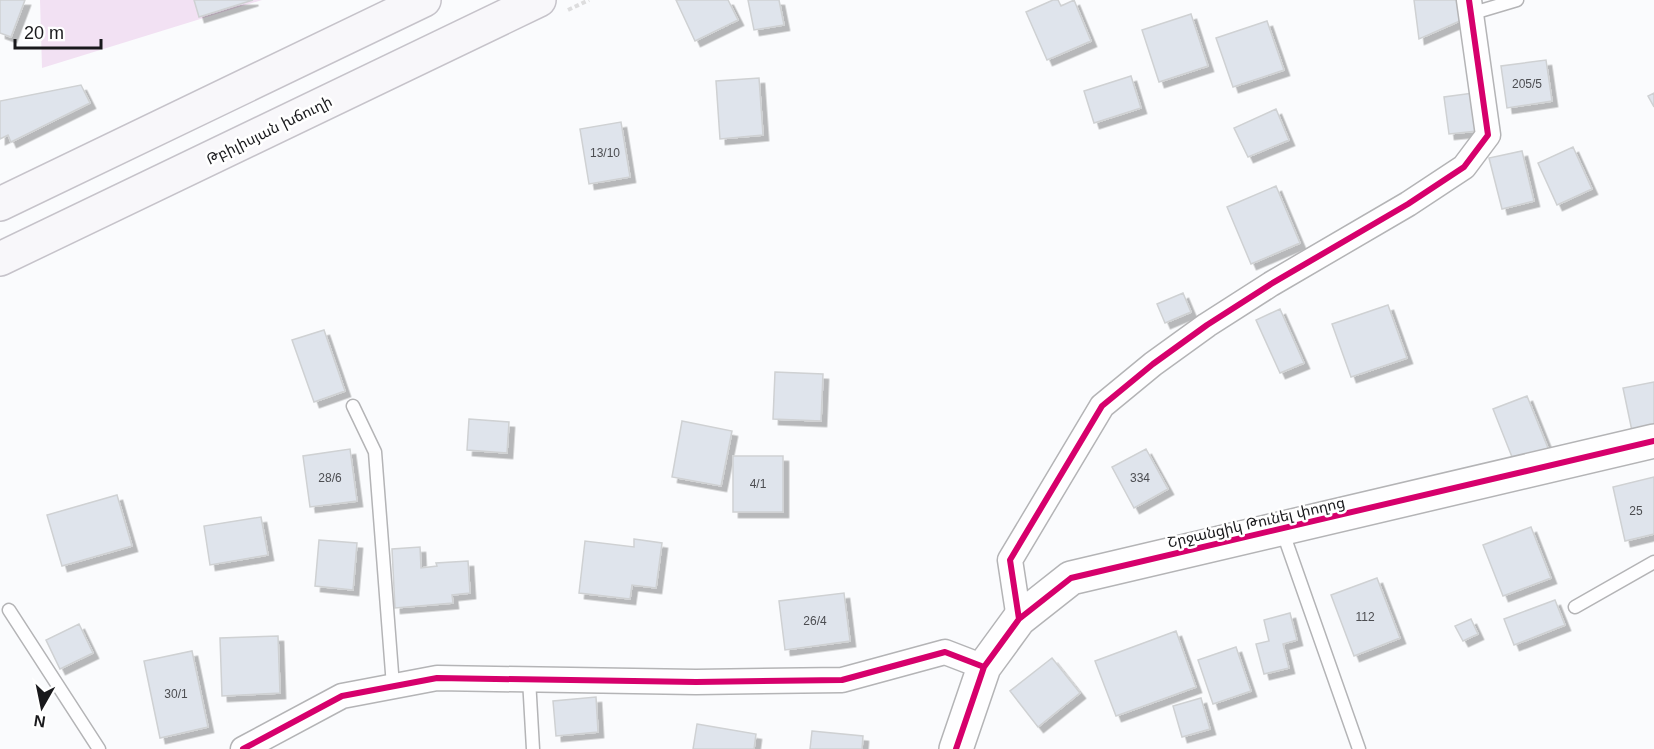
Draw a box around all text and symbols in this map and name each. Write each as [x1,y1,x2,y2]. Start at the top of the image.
scale bar [15,12,100,50]
text: 20 m [24,23,64,43]
house number: 205/5 [1512,77,1542,91]
street label: Թբիլիսյան խճուղի [203,92,335,169]
house number: 13/10 [590,146,620,160]
house number: 28/6 [318,471,342,485]
house number: 334 [1130,471,1150,485]
house number: 4/1 [750,477,767,491]
street label: Շրջանցիկ Թունել փողոց [1166,493,1347,552]
house number: 25 [1629,504,1643,518]
house number: 112 [1355,610,1375,624]
house number: 26/4 [803,614,827,628]
north arrow [12,677,72,737]
house number: 30/1 [164,687,188,701]
text: N [33,712,47,731]

